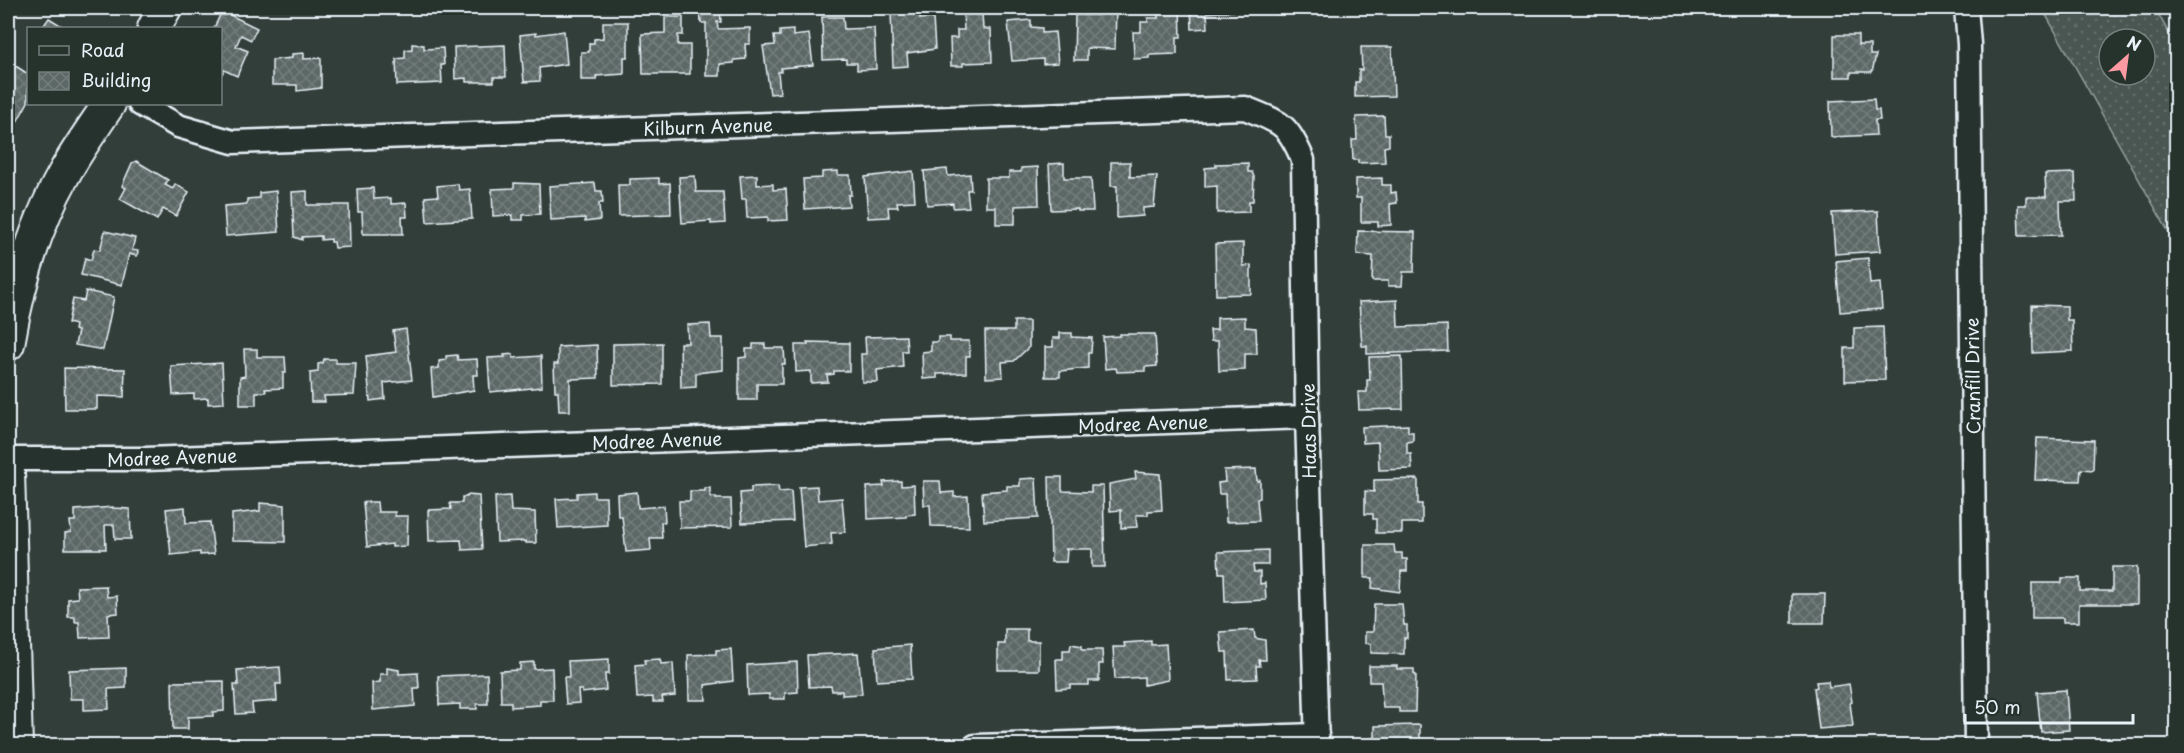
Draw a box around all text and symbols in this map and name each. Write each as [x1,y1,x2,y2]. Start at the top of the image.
legend [27,27,222,105]
north arrow [2097,27,2157,87]
text: N [2123,29,2146,56]
text: Road [81,36,125,63]
text: Building [81,66,151,93]
street label: Kilburn Avenue [643,110,774,142]
street label: Cranfill Drive [1957,317,1987,435]
street label: Haas Drive [1294,383,1322,479]
street label: Modree Avenue [1077,407,1209,439]
street label: Modree Avenue [591,424,723,456]
street label: Modree Avenue [106,441,238,473]
scale bar [1965,687,2133,725]
text: 50 m [1974,693,2021,720]

